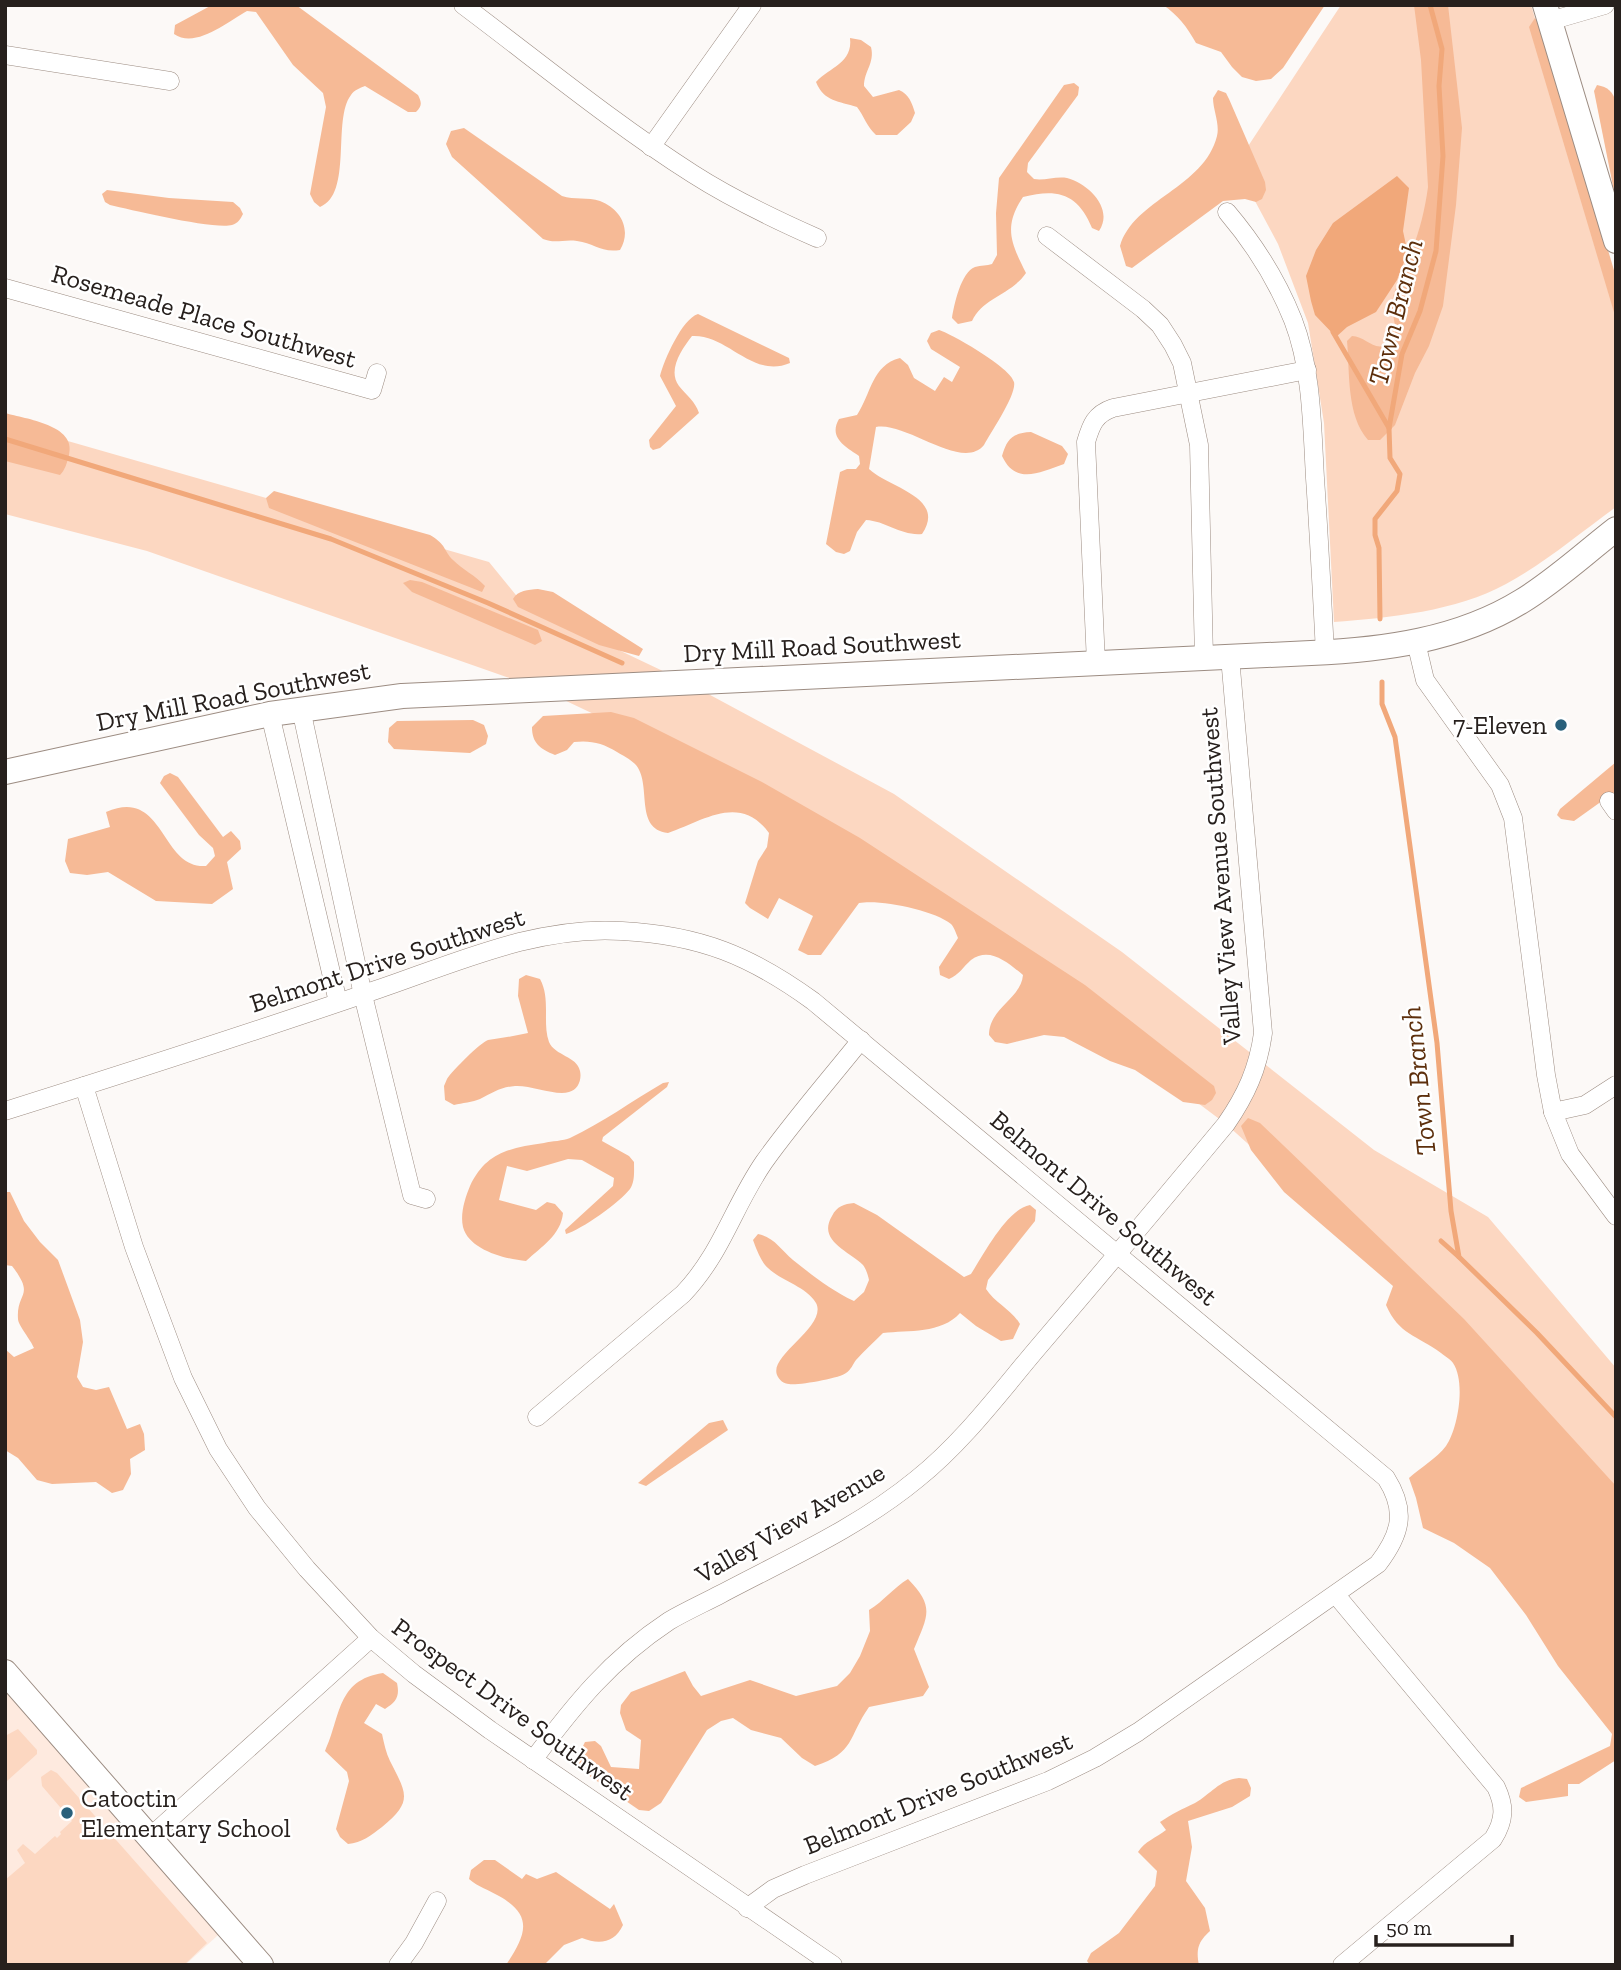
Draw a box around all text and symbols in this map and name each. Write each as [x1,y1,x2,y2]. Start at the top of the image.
water label: Town Branch [1361,235,1430,389]
street label: Rosemeade Place Southwest [48,257,360,375]
street label: Dry Mill Road Southwest [682,623,962,669]
street label: Dry Mill Road Southwest [94,654,373,738]
street label: Valley View Avenue Southwest [1192,706,1248,1047]
place label: 7-Eleven [1453,709,1547,741]
marker: 7-Eleven [1553,717,1569,733]
street label: Belmont Drive Southwest [246,900,529,1019]
water label: Town Branch [1394,1005,1443,1157]
street label: Belmont Drive Southwest [984,1104,1224,1313]
street label: Valley View Avenue [689,1456,890,1591]
street label: Prospect Drive Southwest [386,1611,640,1807]
street label: Belmont Drive Southwest [799,1724,1077,1862]
place label: Catoctin Elementary School [81,1782,291,1844]
marker: Catoctin Elementary School [59,1805,75,1821]
scale bar [1376,1904,1512,1948]
text: 50 m [1386,1915,1432,1940]

